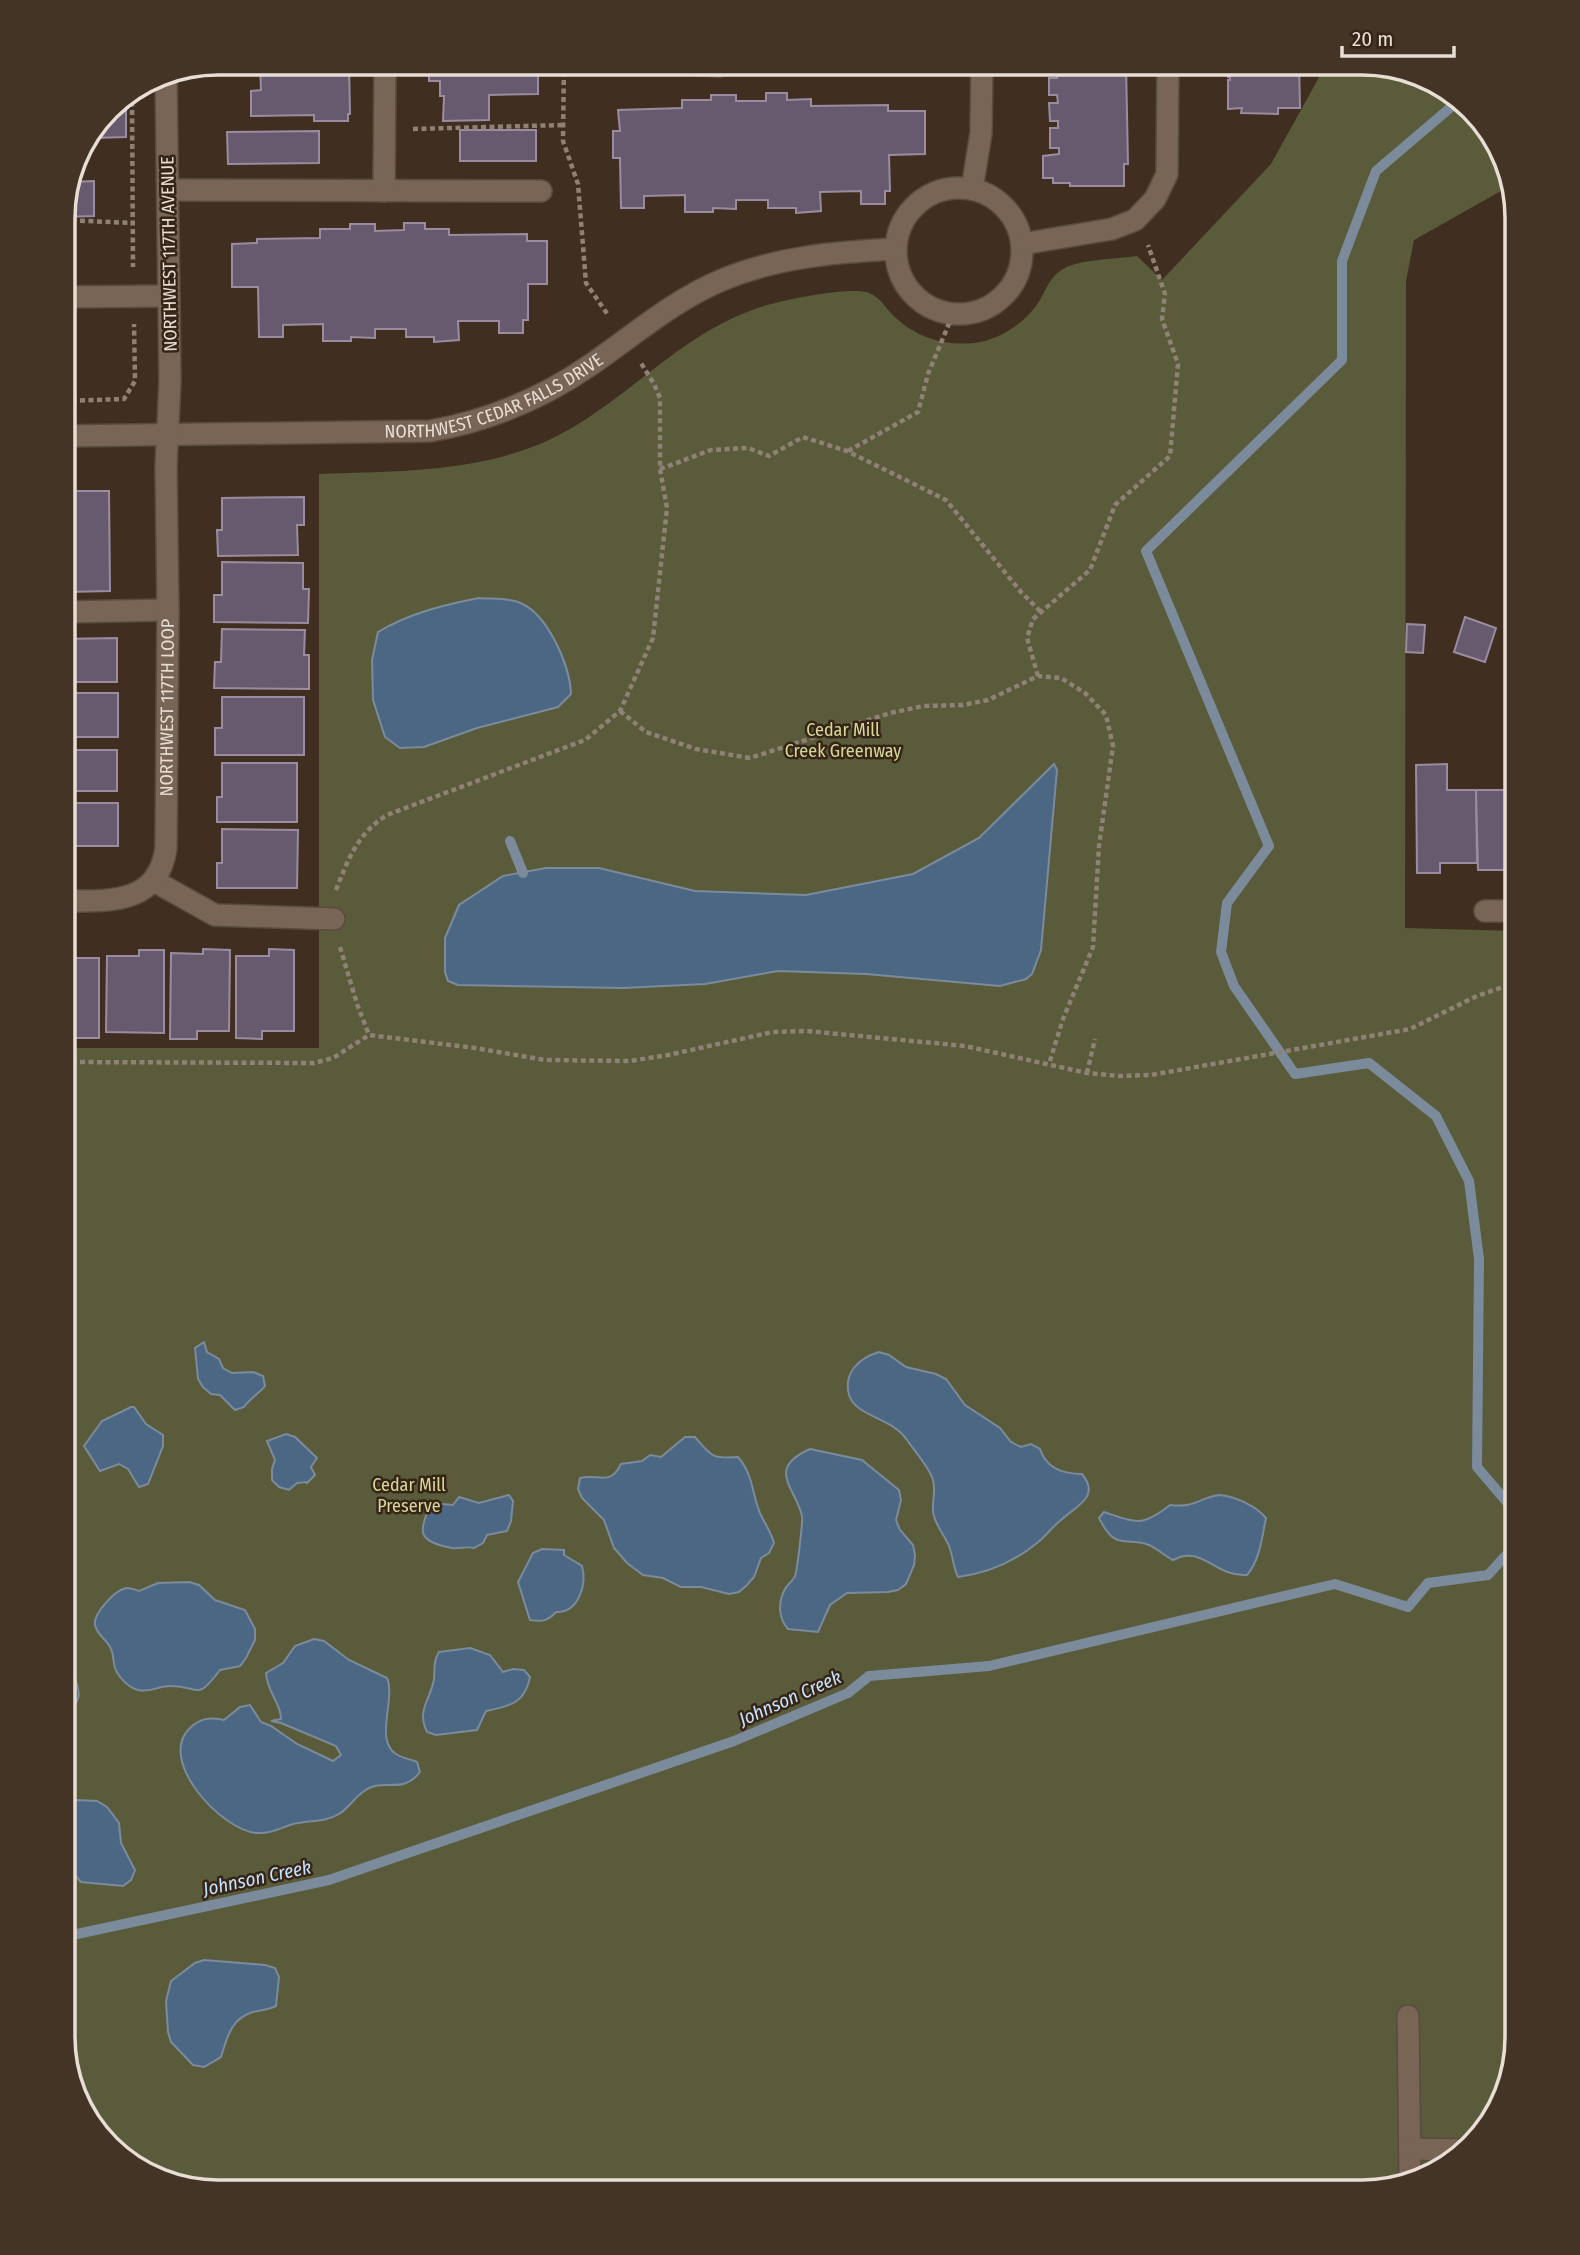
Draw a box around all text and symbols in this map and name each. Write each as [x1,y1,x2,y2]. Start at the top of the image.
scale bar [1342,14,1454,58]
text: 20 m [1352,26,1393,52]
street label: NORTHWEST 117TH AVENUE [156,156,182,352]
street label: NORTHWEST CEDAR FALLS DRIVE [384,349,607,443]
street label: NORTHWEST 117TH LOOP [155,619,179,797]
park label: Cedar Mill Creek Greenway [785,719,901,762]
park label: Cedar Mill Preserve [372,1474,446,1517]
water label: Johnson Creek [734,1665,845,1731]
water label: Johnson Creek [200,1855,313,1901]

